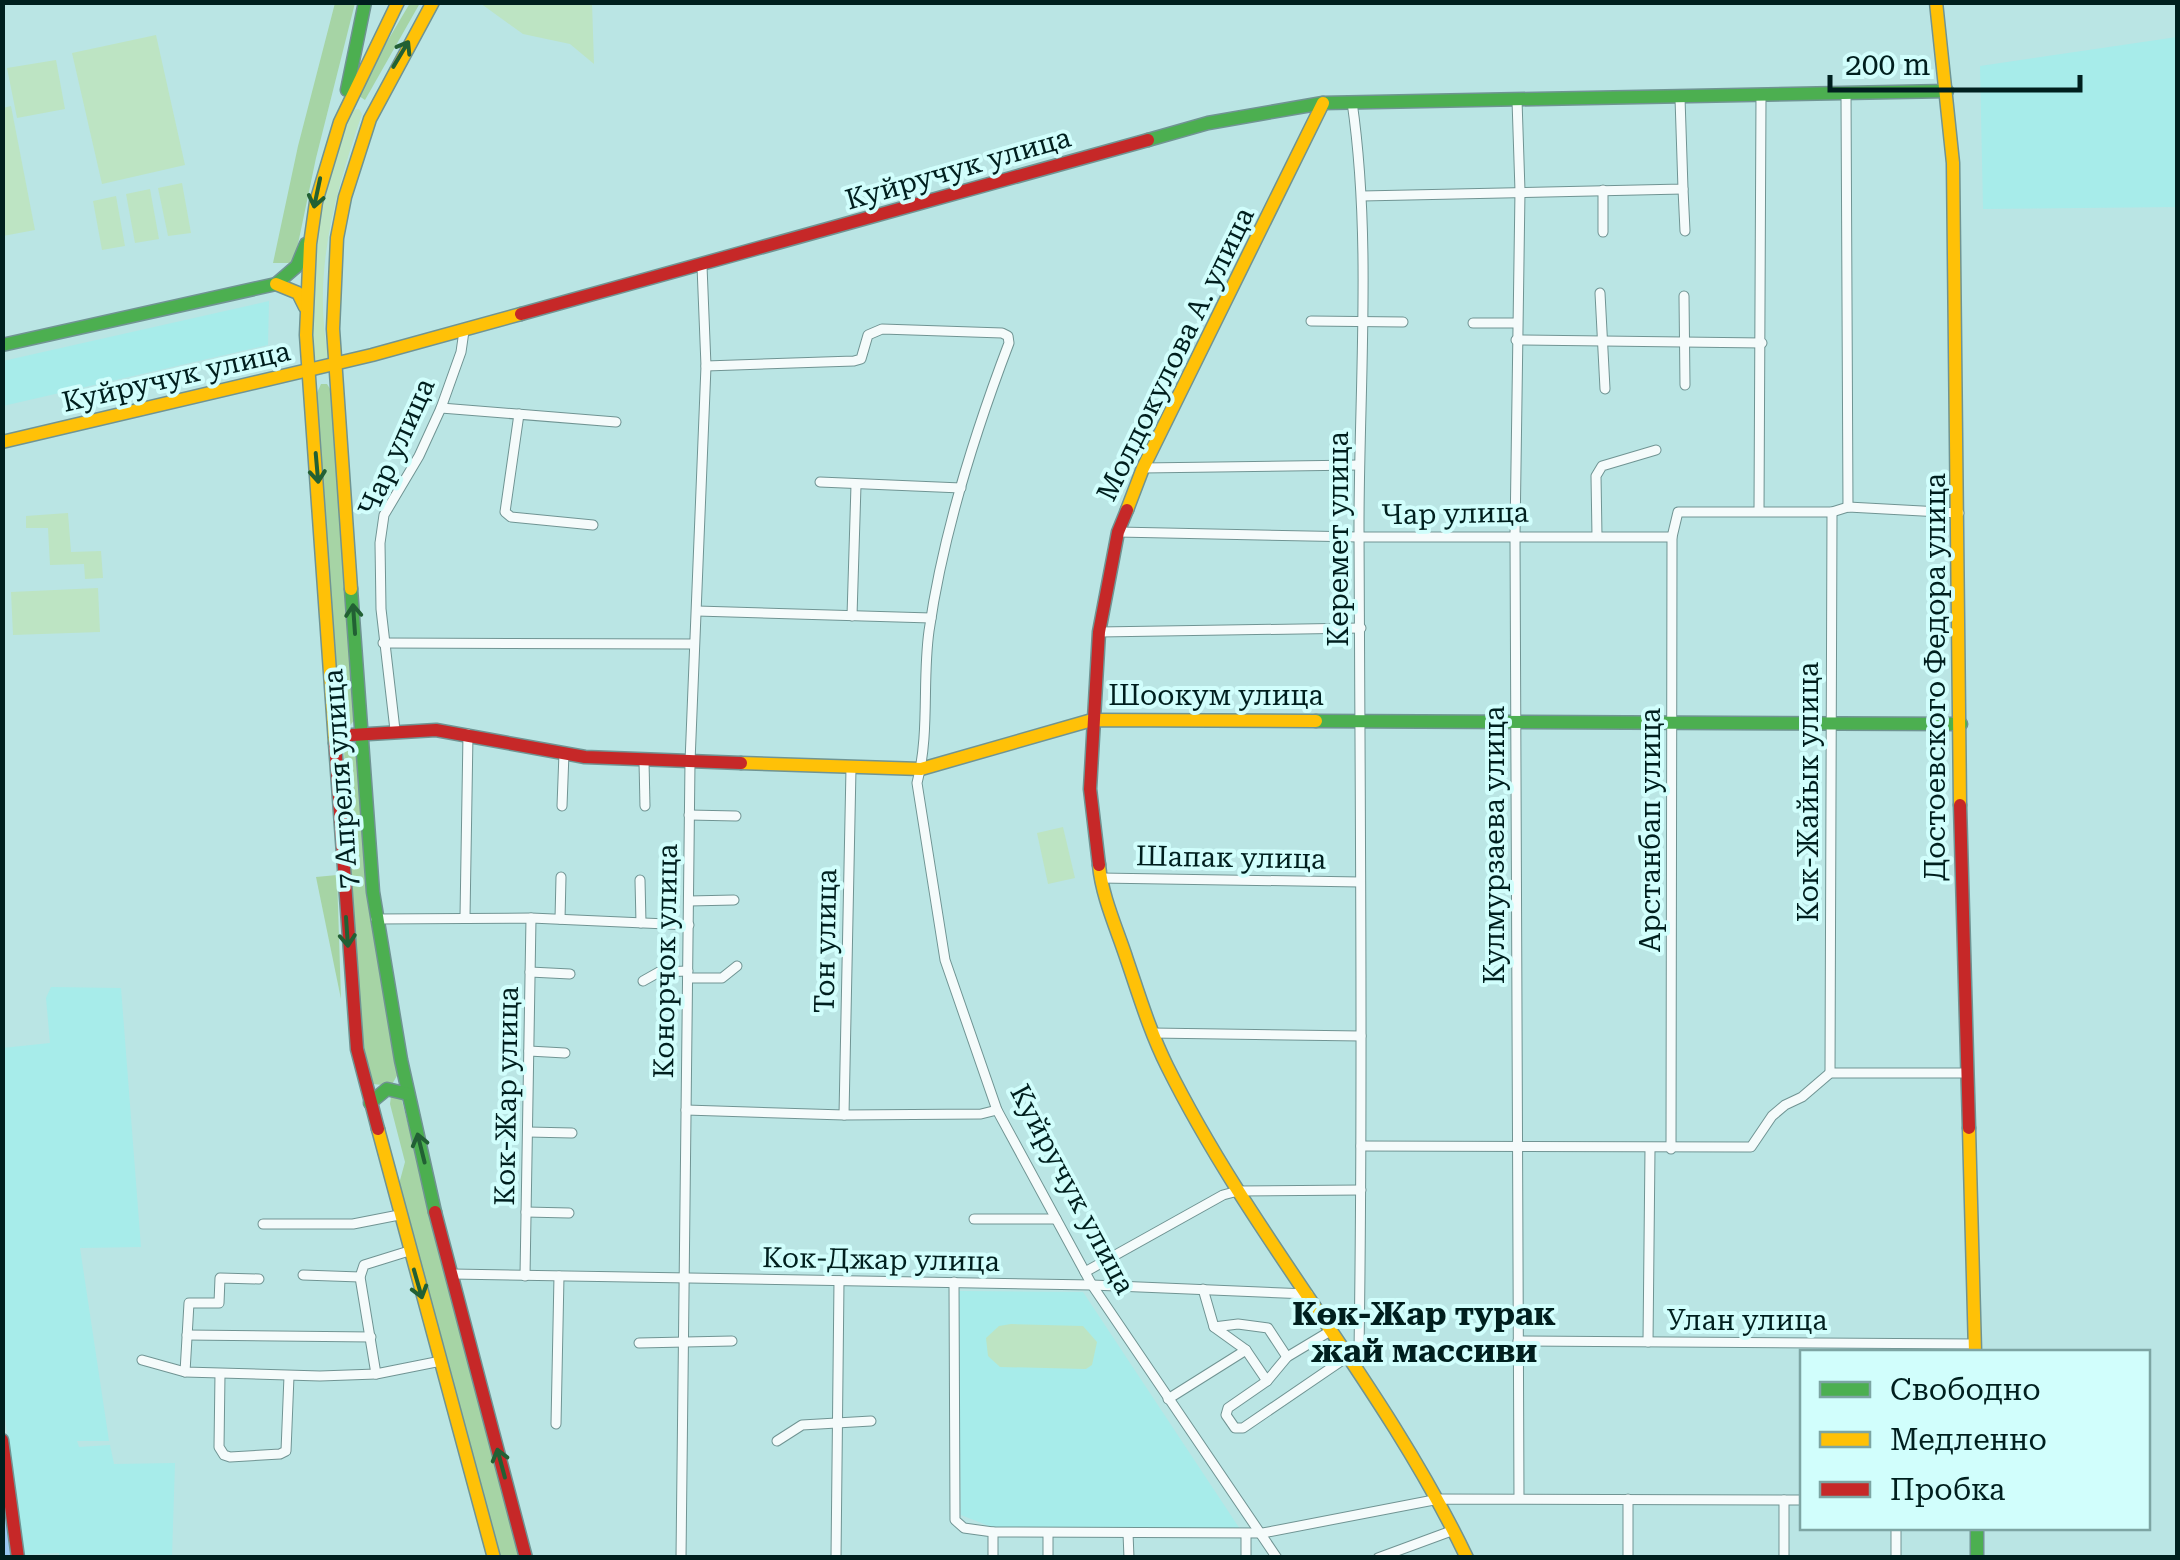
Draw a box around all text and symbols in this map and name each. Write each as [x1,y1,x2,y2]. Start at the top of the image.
scale bar [1830,30,2080,92]
one-way arrow [391,40,411,69]
text: 200 m [1845,47,1930,82]
street label: Куйручук улица [842,121,1075,216]
one-way arrow [307,176,326,208]
street label: Молдокулова А. улица [1090,202,1261,506]
street label: Куйручук улица [59,334,293,419]
street label: Чар улица [351,373,442,521]
street label: Керемет улица [1322,431,1355,647]
one-way arrow [308,452,327,484]
street label: Достоевского Федора улица [1919,473,1952,881]
street label: Чар улица [1381,496,1529,531]
one-way arrow [344,603,363,635]
street label: Кок-Жайык улица [1792,662,1825,922]
street label: 7 Апреля улица [316,668,365,890]
street label: Шоокум улица [1108,679,1324,712]
street label: Кулмурзаева улица [1478,706,1511,984]
street label: Арстанбап улица [1634,708,1667,952]
street label: Шапак улица [1136,839,1326,876]
street label: Конорчок улица [647,843,684,1079]
street label: Тон улица [808,868,843,1014]
one-way arrow [338,916,357,948]
street label: Кок-Жар улица [488,986,525,1206]
street label: Куйручук улица [1003,1079,1142,1300]
one-way arrow [410,1133,429,1164]
street label: Кок-Джар улица [762,1241,1000,1278]
one-way arrow [410,1268,428,1299]
district label: Көк-Жар турак жай массиви [1292,1295,1556,1370]
street label: Улан улица [1667,1304,1827,1337]
legend [1800,1350,2150,1530]
text: Свободно [1890,1372,2041,1407]
text: Медленно [1890,1422,2047,1457]
one-way arrow [491,1448,510,1479]
text: Пробка [1890,1472,2005,1507]

